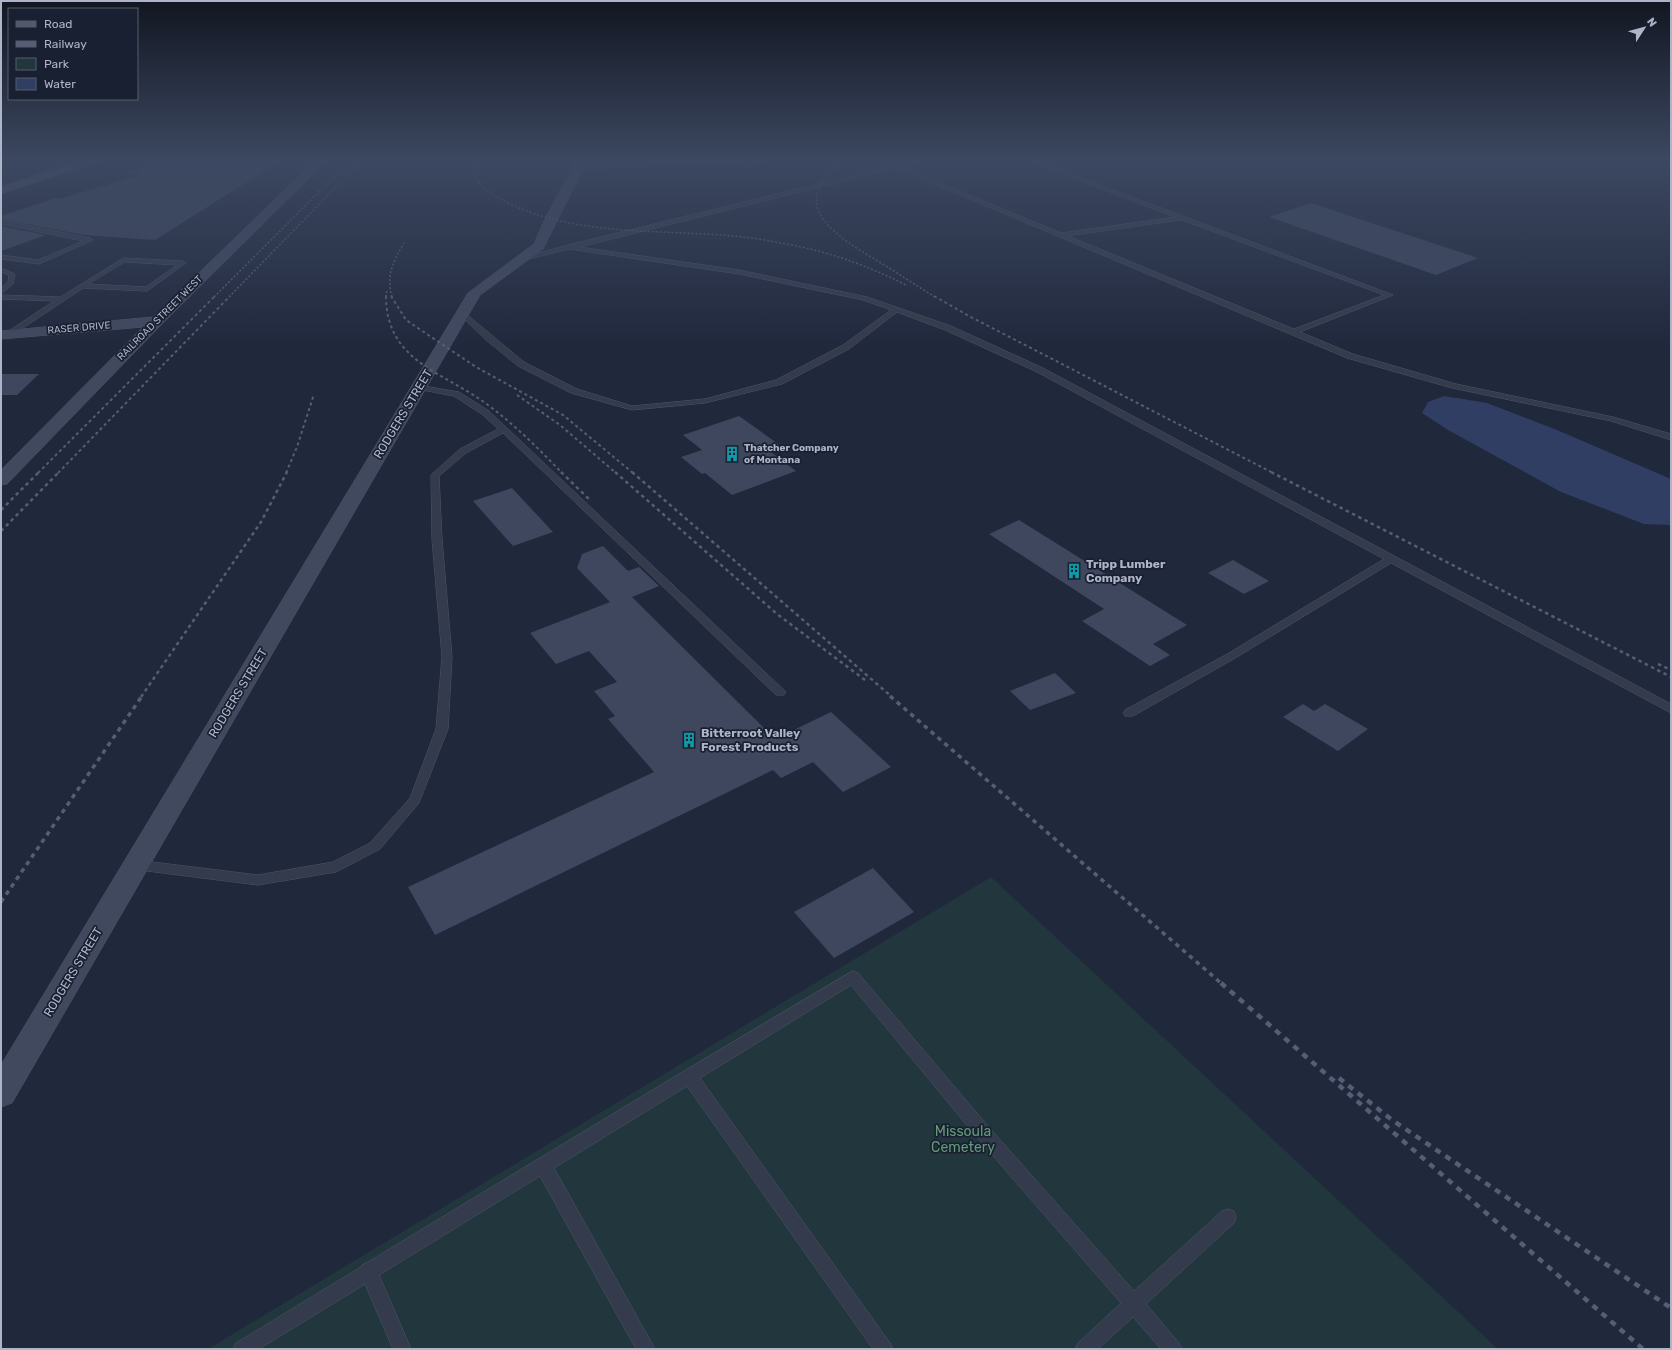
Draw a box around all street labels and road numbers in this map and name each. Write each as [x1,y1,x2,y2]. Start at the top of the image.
street label: RAILROAD STREET WEST [115,273,205,363]
street label: RASER DRIVE [47,319,111,337]
street label: RODGERS STREET [371,367,435,461]
street label: RODGERS STREET [206,646,270,740]
street label: RODGERS STREET [41,925,105,1019]

